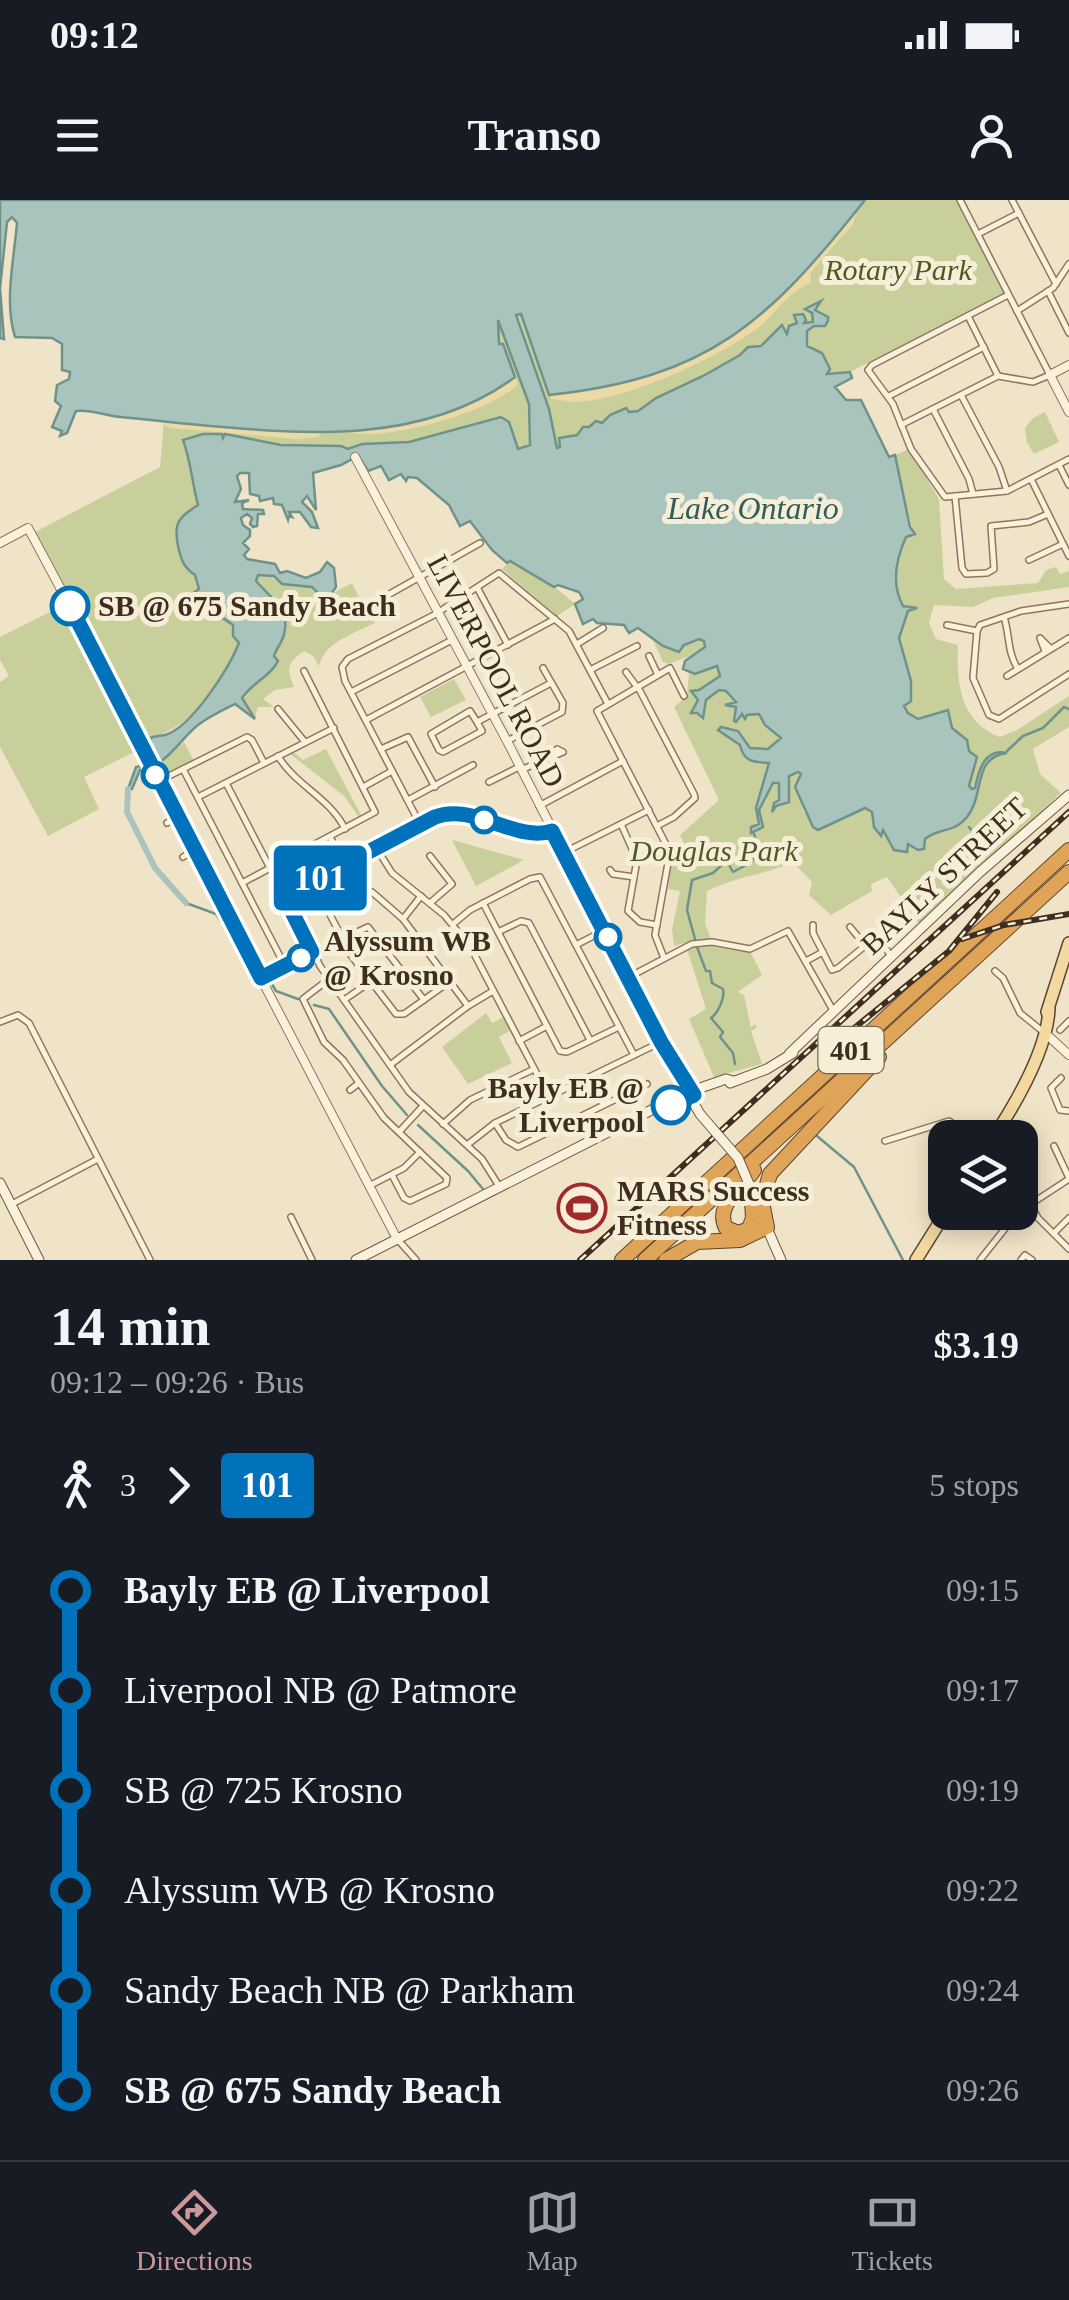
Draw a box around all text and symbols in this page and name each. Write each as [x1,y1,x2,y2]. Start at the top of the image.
text: 09:12 [50,14,139,56]
icon: menu [50,108,105,163]
icon: person [964,108,1019,163]
text: Transo [467,110,602,160]
park label: Rotary Park [823,253,972,286]
water label: Lake Ontario [666,490,839,526]
street label: LIVERPOOL ROAD [421,549,572,792]
marker: SB @ 675 Sandy Beach [51,587,89,625]
place label: SB @ 675 Sandy Beach [98,589,396,622]
unlabelled marker [142,762,168,788]
street label: BAYLY STREET [854,791,1033,961]
unlabelled marker [471,807,497,833]
park label: Douglas Park [629,834,798,867]
line badge: 101 [262,846,378,910]
text: 101 [294,859,346,898]
place label: Alyssum WB @ Krosno [324,924,491,991]
unlabelled marker [595,924,621,950]
marker: Alyssum WB @ Krosno [288,945,314,971]
road number: 401 [818,1027,884,1073]
place label: Bayly EB @ Liverpool [488,1071,644,1138]
marker: Bayly EB @ Liverpool [652,1086,690,1124]
map controls [928,1120,1038,1230]
button: layers [928,1120,1038,1230]
place label: MARS Success Fitness [617,1174,810,1241]
sports icon: MARS Success Fitness [556,1182,608,1234]
text: 14 min [50,1296,210,1357]
text: $3.19 [934,1324,1019,1366]
text: 09:12 – 09:26 · Bus [50,1364,304,1400]
icon: walk [50,1458,105,1513]
icon: forward [151,1458,206,1513]
text: 101 [241,1466,294,1505]
text: 3 [120,1467,136,1503]
text: 5 stops [929,1467,1019,1503]
text: Bayly EB @ Liverpool [124,1569,490,1611]
text: 09:15 [946,1572,1019,1608]
text: Liverpool NB @ Patmore [124,1669,517,1711]
text: 09:17 [946,1672,1019,1708]
text: SB @ 725 Krosno [124,1769,403,1811]
text: 09:19 [946,1772,1019,1808]
text: Alyssum WB @ Krosno [124,1869,495,1911]
text: 09:22 [946,1872,1019,1908]
text: Sandy Beach NB @ Parkham [124,1969,575,2011]
text: 09:24 [946,1972,1019,2008]
text: SB @ 675 Sandy Beach [124,2069,501,2111]
text: 09:26 [946,2072,1019,2108]
tab: Directions [136,2185,253,2277]
tab: Map [525,2185,580,2277]
tab: Tickets [852,2185,933,2277]

